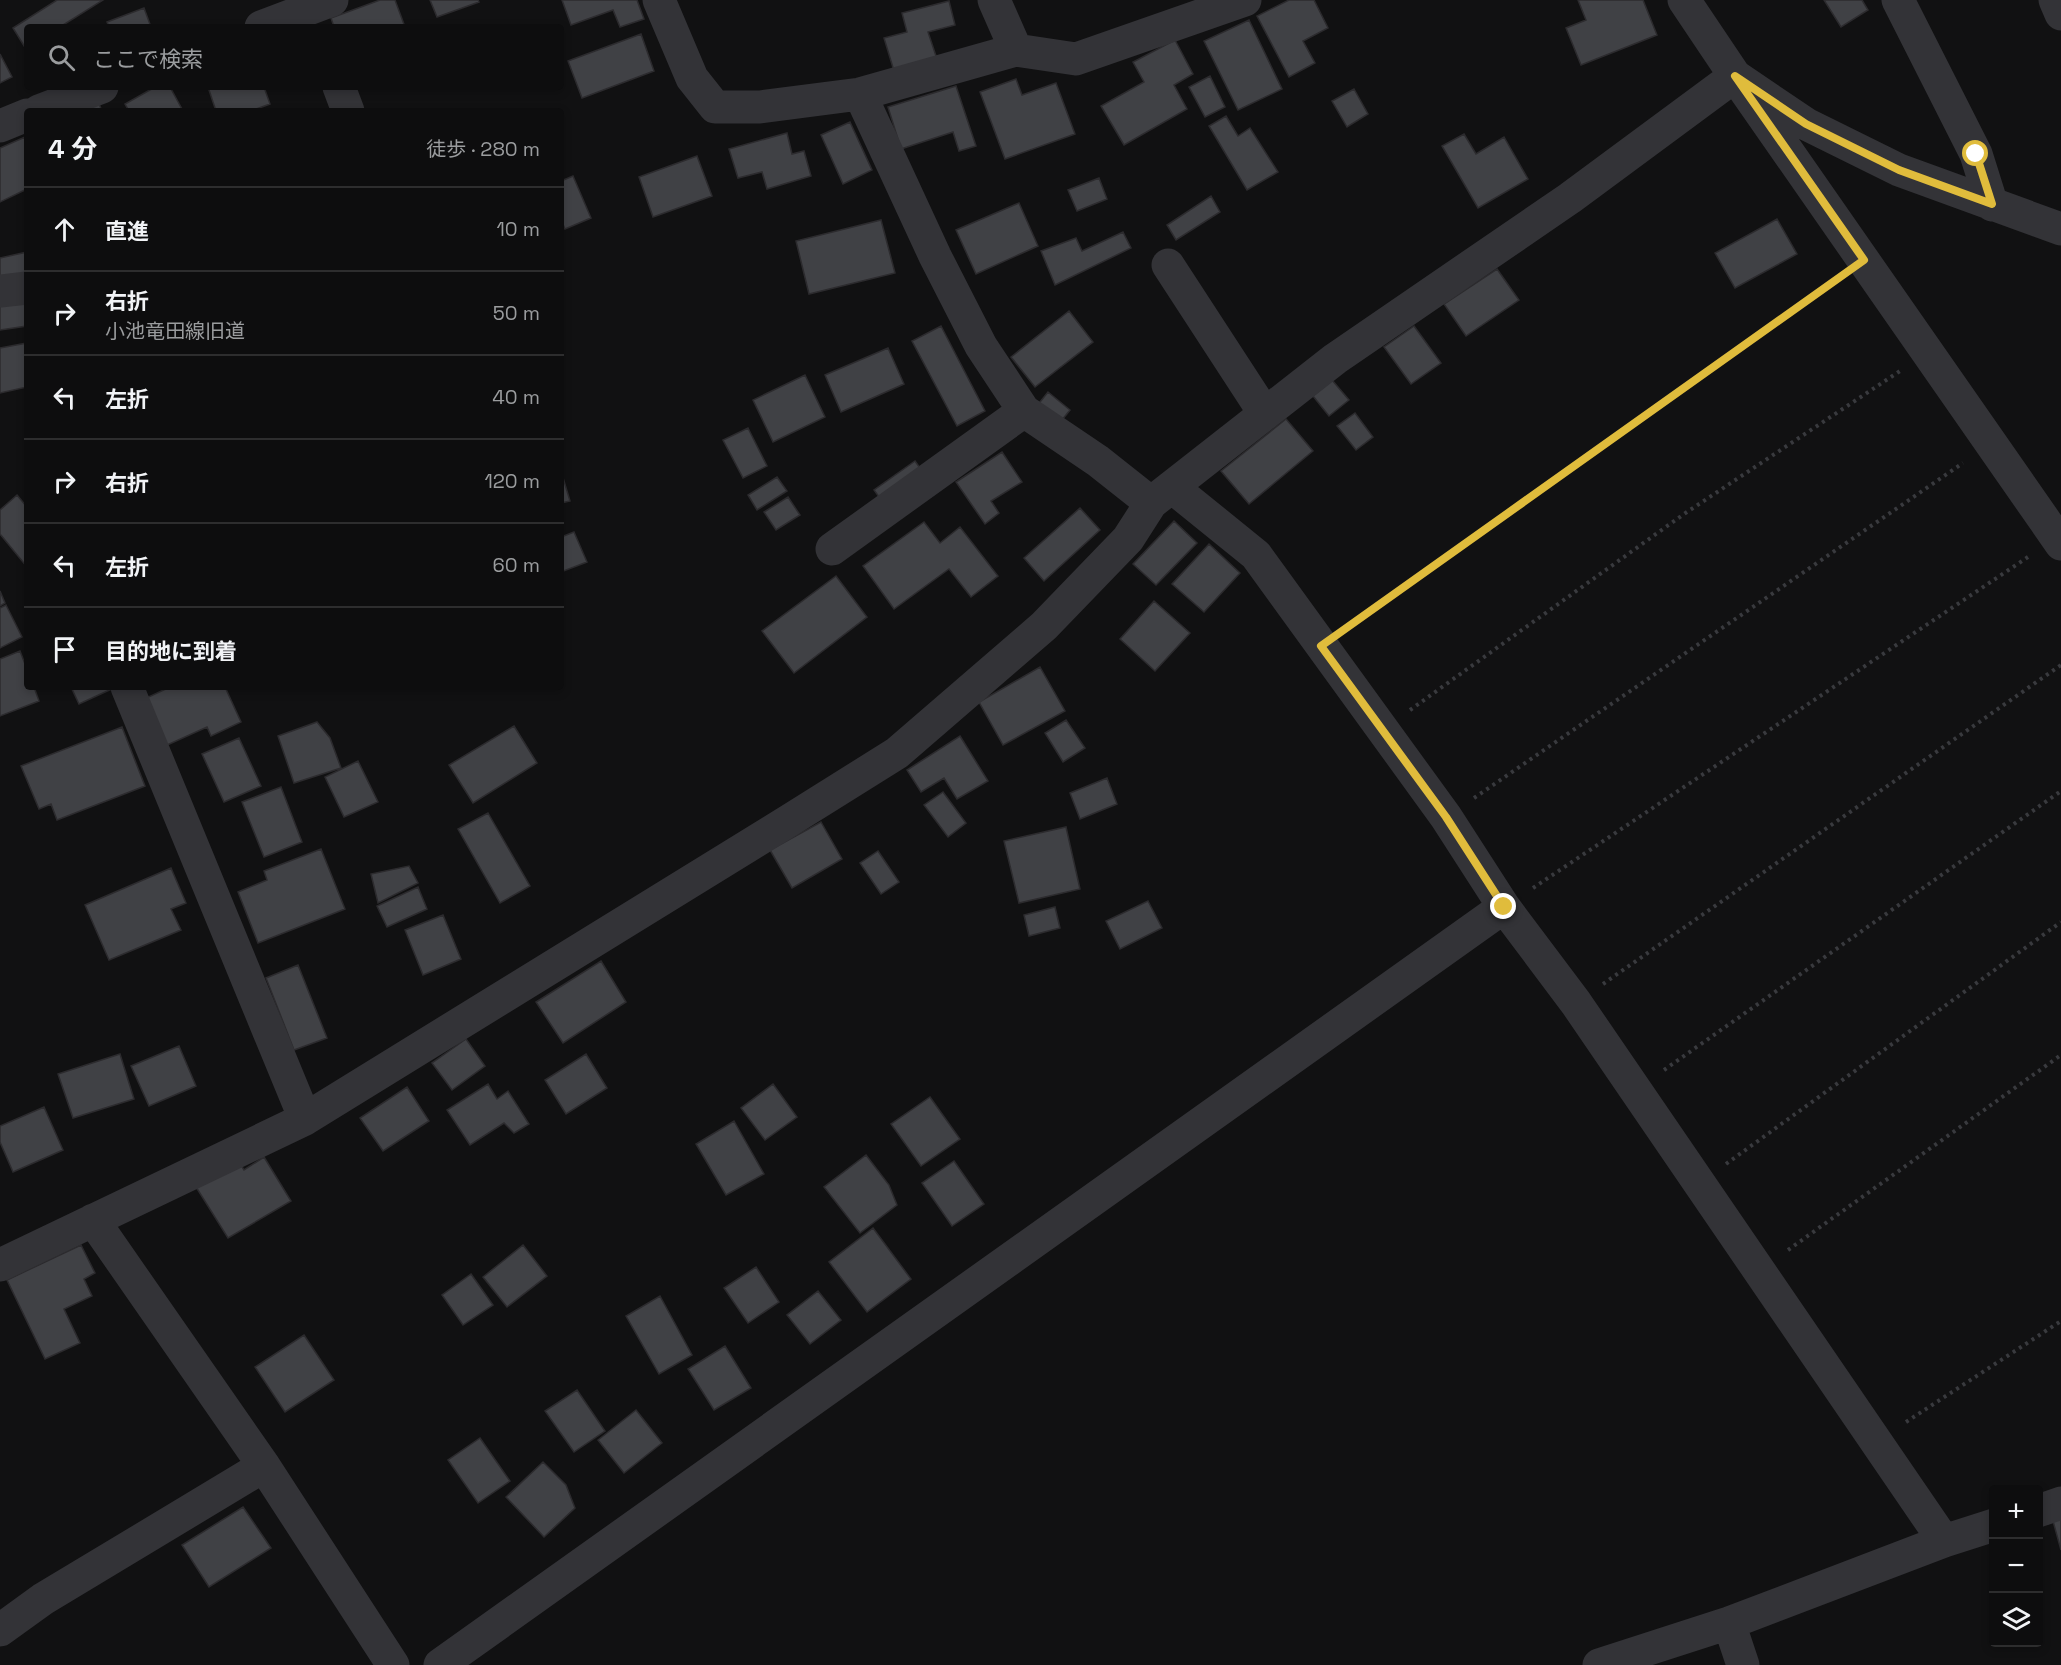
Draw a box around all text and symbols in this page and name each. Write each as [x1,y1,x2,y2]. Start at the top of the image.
search box [24,24,564,90]
icon: search [45,41,78,74]
text: ここで検索 [93,45,203,73]
text: 4 分 [48,132,97,166]
text: 徒歩 · 280 m [426,136,540,162]
route start [1962,140,1988,166]
icon: ahead [48,213,81,246]
text: 10 m [496,216,540,242]
text: 直進 [105,217,149,245]
text: 右折 [105,287,149,315]
icon: right [48,297,81,330]
text: 50 m [493,300,540,326]
text: 小池竜田線旧道 [105,318,245,344]
icon: left [48,381,81,414]
text: 40 m [492,384,540,410]
text: 左折 [105,385,149,413]
icon: right [48,465,81,498]
text: 120 m [484,468,540,494]
text: 右折 [105,469,149,497]
icon: left [48,549,81,582]
text: 60 m [493,552,540,578]
text: 左折 [105,553,149,581]
icon: arrive [48,633,81,666]
text: 目的地に到着 [105,637,237,665]
route end [1490,893,1516,919]
map controls [1989,1485,2043,1647]
button: + [1989,1485,2043,1539]
button: − [1989,1539,2043,1593]
button: layers [1989,1593,2043,1647]

